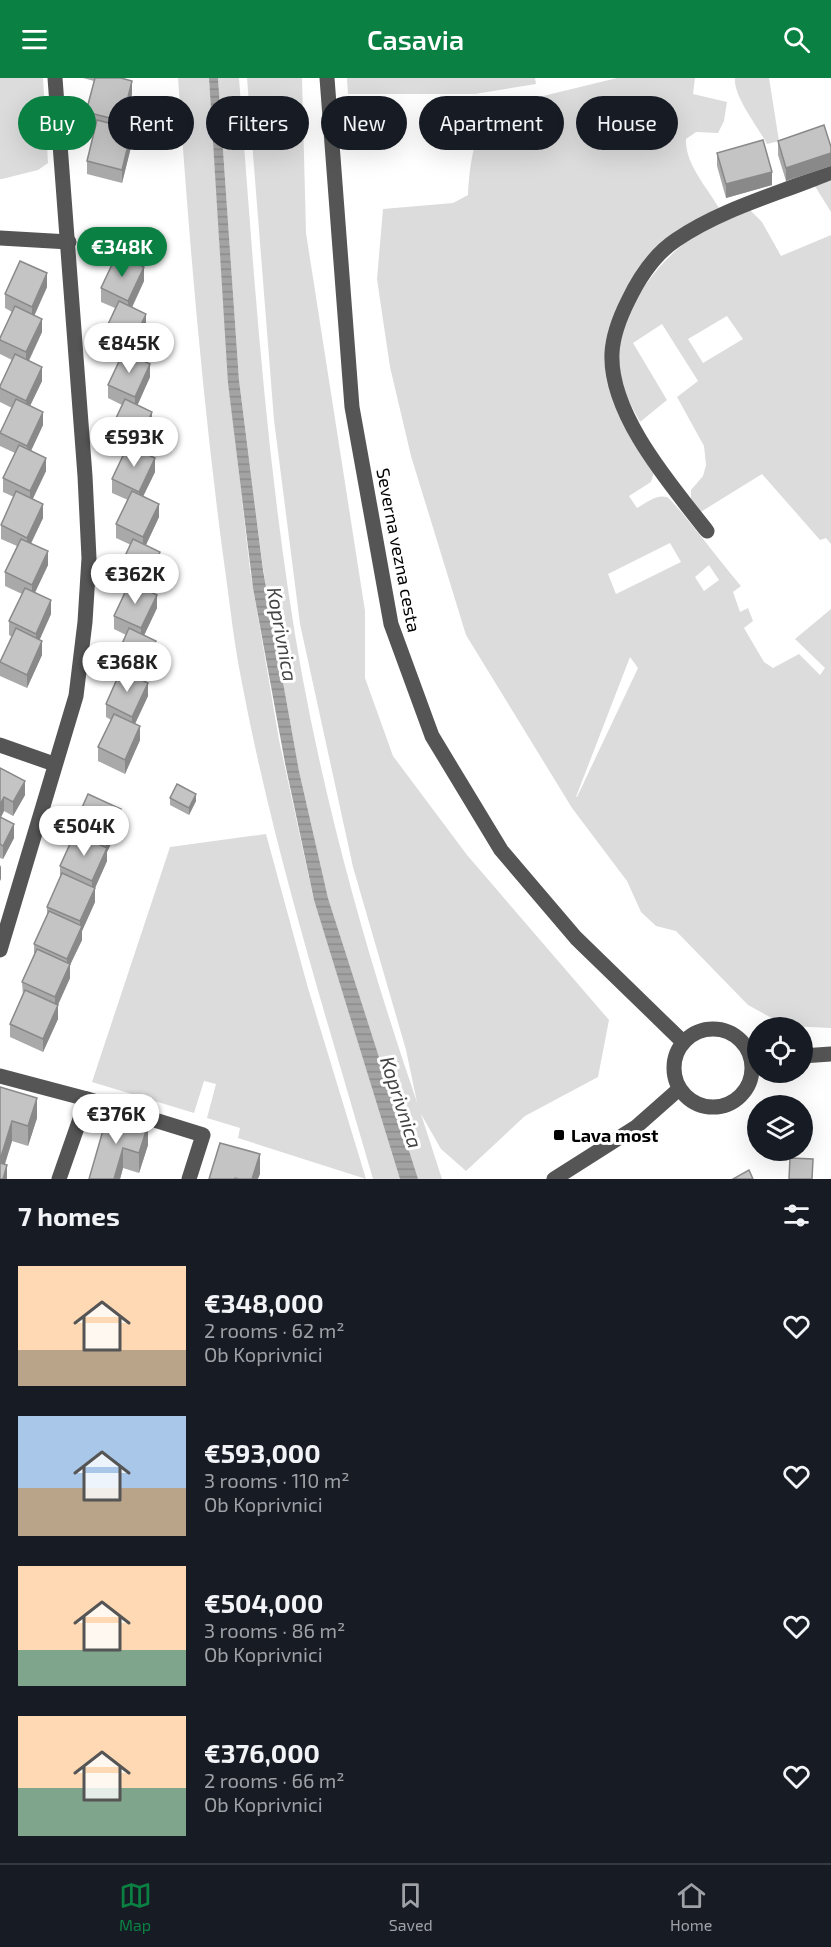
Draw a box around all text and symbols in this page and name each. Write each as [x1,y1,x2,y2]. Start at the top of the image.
icon: menu [18,23,51,56]
text: Casavia [367,23,464,55]
icon: search [780,23,813,56]
chip: Buy [18,96,96,150]
chip: Rent [108,96,194,150]
chip: Filters [206,96,309,150]
chip: New [321,96,407,150]
chip: Apartment [419,96,564,150]
chip: House [576,96,678,150]
pin: €348K [80,227,164,278]
text: €348K [91,234,153,258]
pin: €845K [87,323,171,374]
text: €845K [98,330,160,354]
pin: €593K [92,417,176,468]
text: €593K [104,424,164,448]
street label: Severna vezna cesta [372,466,426,634]
pin: €362K [93,554,177,605]
text: €362K [105,561,165,585]
water label: Koprivnica [263,585,303,683]
pin: €368K [85,642,169,693]
text: €368K [96,649,158,673]
pin: €504K [42,806,126,857]
text: €504K [53,813,115,837]
map controls [747,1017,813,1161]
button: locate [747,1017,813,1083]
water label: Koprivnica [376,1053,428,1151]
pin: €376K [74,1094,158,1145]
button: layers [747,1095,813,1161]
text: €376K [86,1101,146,1125]
place label: Lava most [571,1124,659,1146]
marker: Lava most [552,1128,566,1142]
icon: filters [780,1199,813,1232]
text: 7 homes [18,1200,120,1231]
text: €348,000 [204,1287,324,1318]
icon: home [66,1290,138,1362]
icon: heart [780,1310,813,1343]
text: 2 rooms · 62 m² [204,1318,344,1342]
text: Ob Koprivnici [204,1342,323,1366]
text: €593,000 [204,1437,321,1468]
icon: home [66,1440,138,1512]
icon: heart [780,1460,813,1493]
text: 3 rooms · 110 m² [204,1468,350,1492]
text: Ob Koprivnici [204,1492,323,1516]
text: €504,000 [204,1587,324,1618]
icon: home [66,1590,138,1662]
icon: heart [780,1610,813,1643]
text: 3 rooms · 86 m² [204,1618,345,1642]
text: Ob Koprivnici [204,1642,323,1666]
text: €376,000 [204,1737,320,1768]
icon: home [66,1740,138,1812]
icon: heart [780,1760,813,1793]
text: 2 rooms · 66 m² [204,1768,345,1792]
text: Ob Koprivnici [204,1792,323,1816]
tab: Map [119,1879,152,1934]
tab: Saved [389,1879,433,1934]
tab: Home [670,1879,712,1934]

